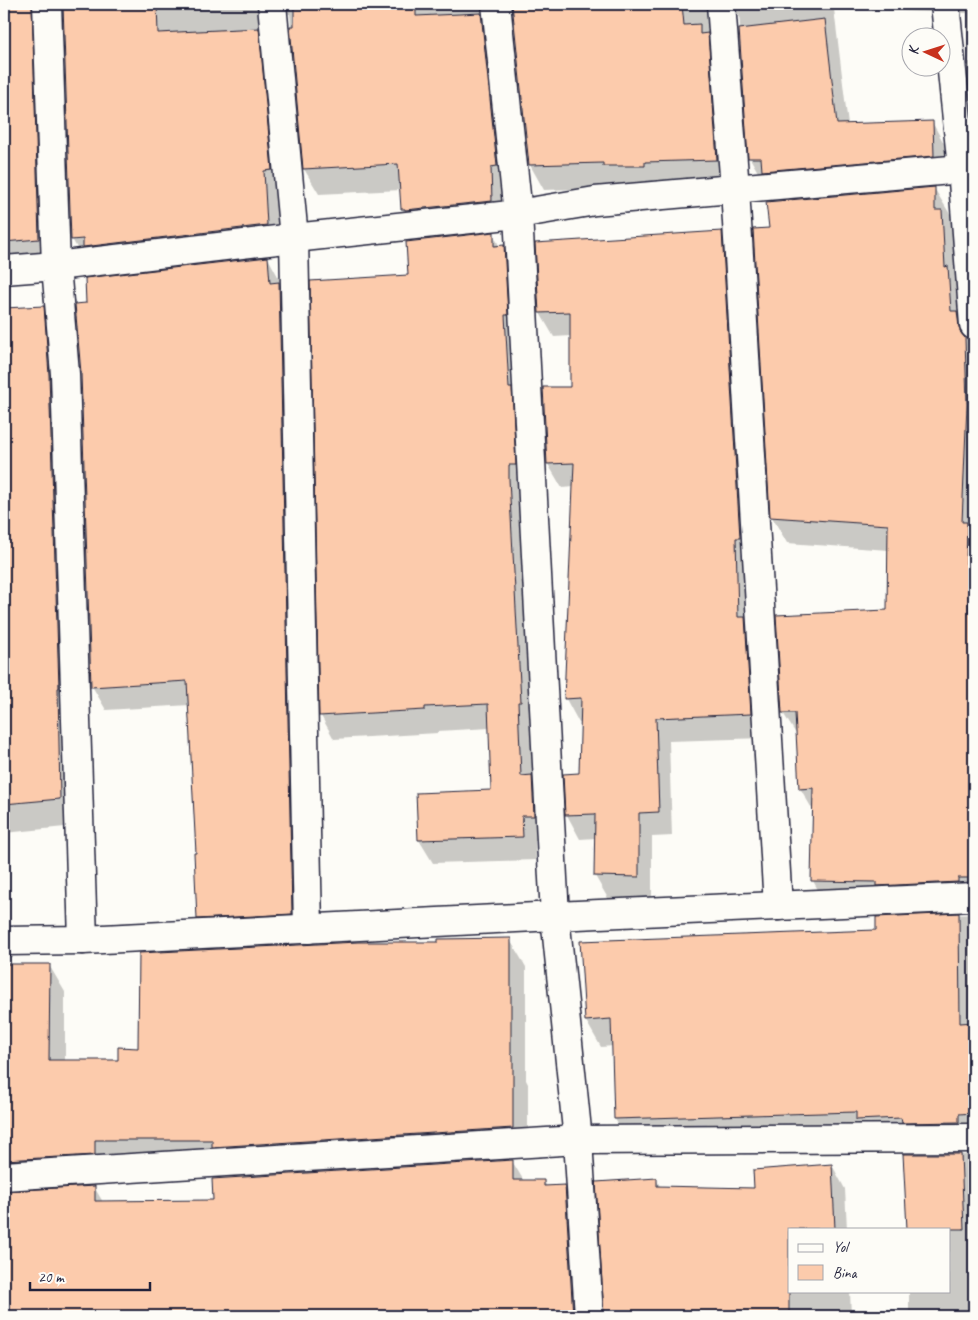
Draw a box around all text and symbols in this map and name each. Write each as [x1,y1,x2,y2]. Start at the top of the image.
north arrow [900,28,950,78]
text: K [905,44,922,55]
legend [788,1228,950,1292]
text: Yol [833,1238,850,1257]
scale bar [30,1260,150,1292]
text: Bina [833,1264,858,1283]
text: 20 m [38,1268,65,1287]

